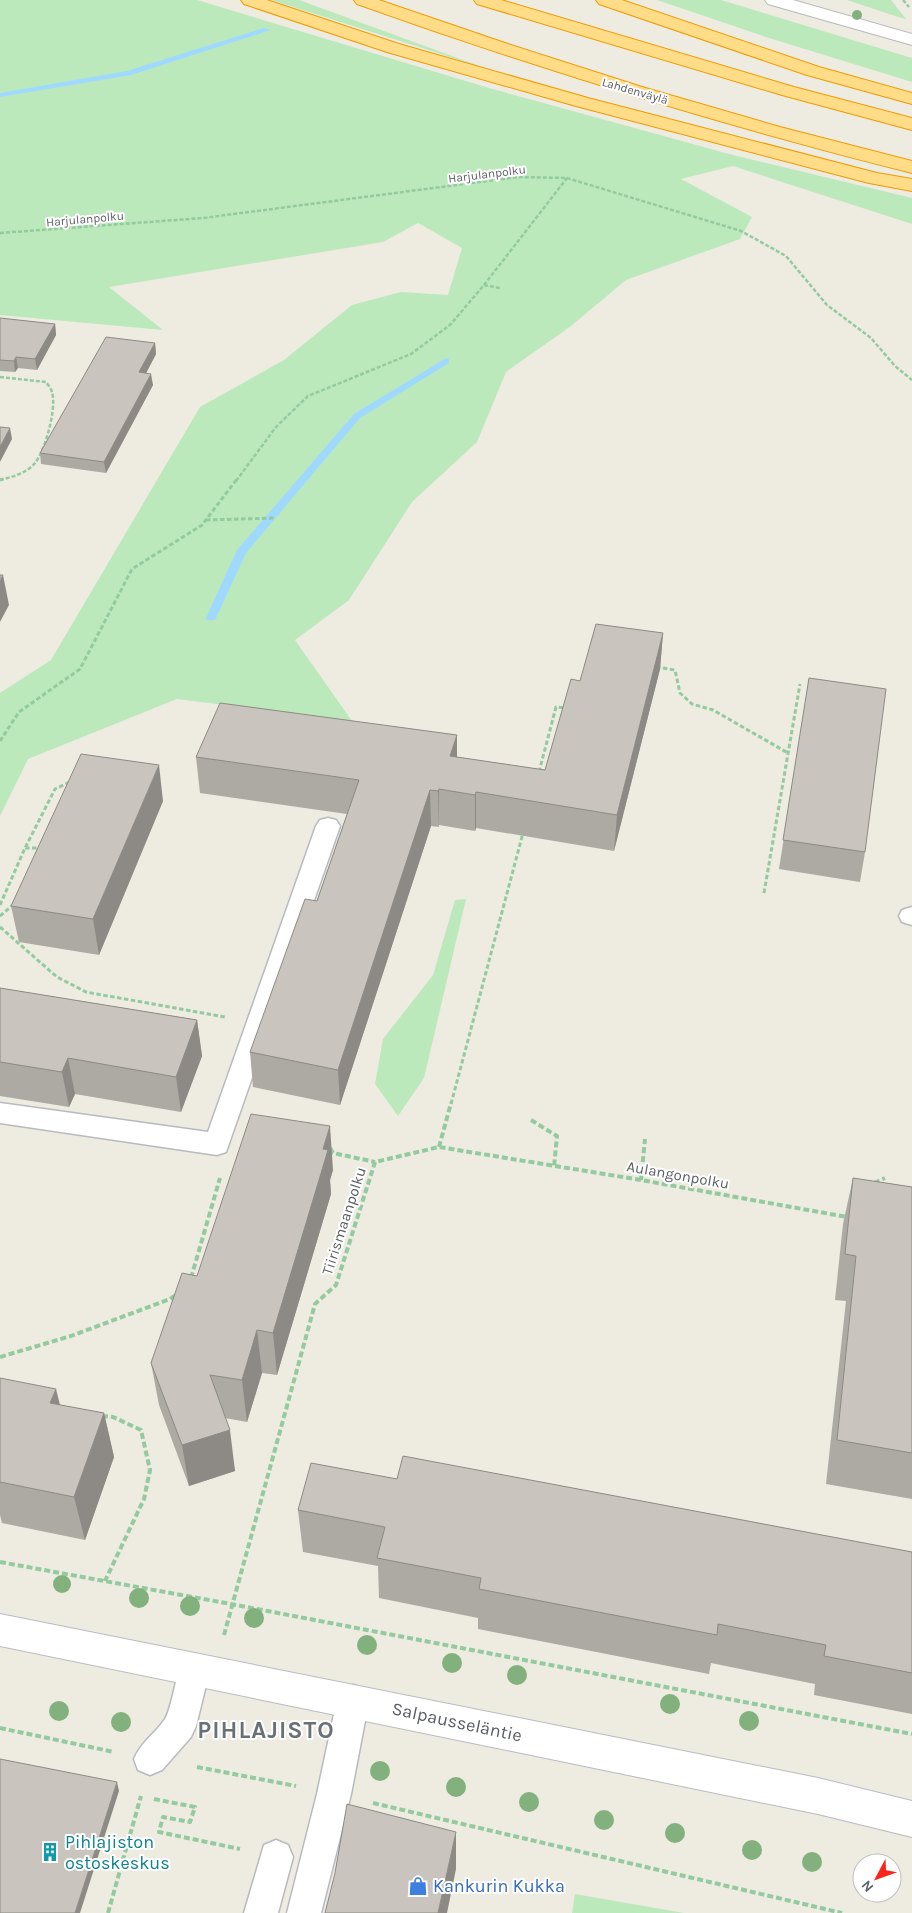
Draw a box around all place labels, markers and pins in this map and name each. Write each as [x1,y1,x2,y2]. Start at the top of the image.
place label: Pihlajiston ostoskeskus [65,1831,170,1874]
building icon: Pihlajiston ostoskeskus [39,1841,61,1863]
shop icon: Kankurin Kukka [407,1875,429,1897]
place label: Kankurin Kukka [433,1875,565,1897]

